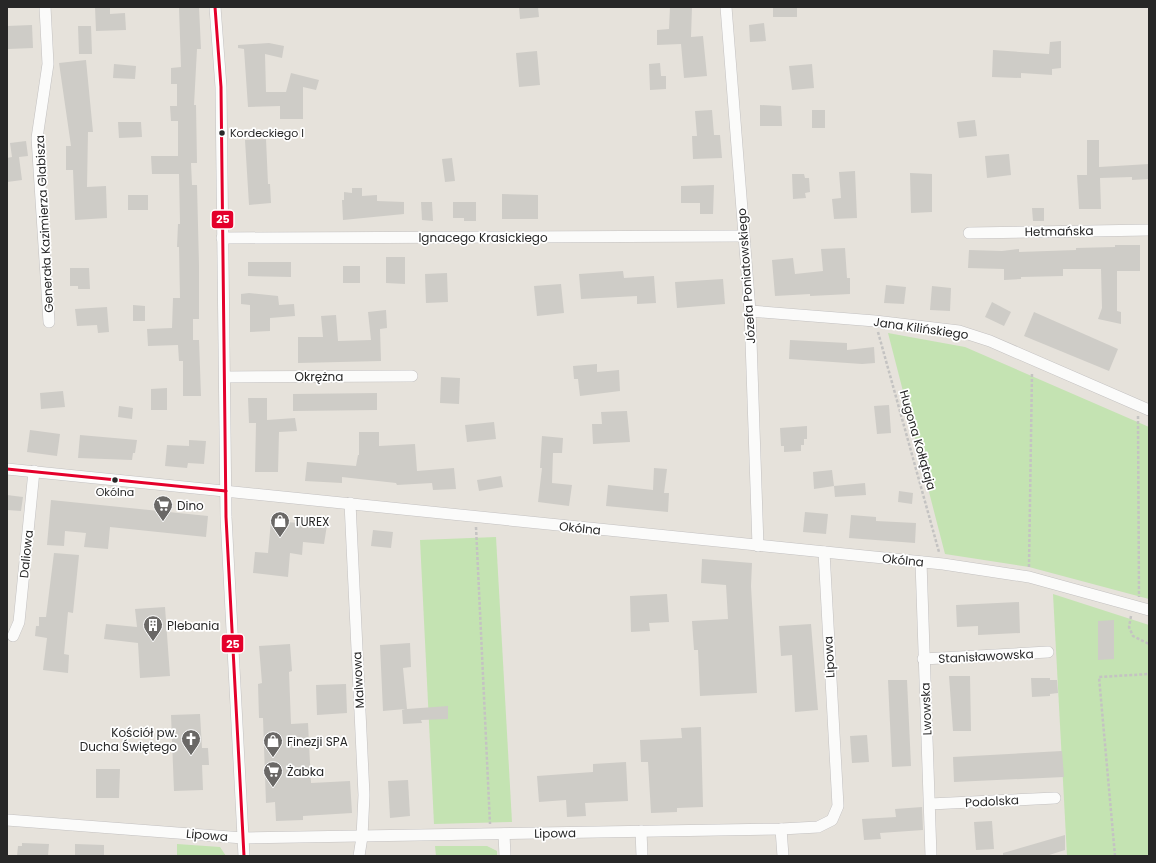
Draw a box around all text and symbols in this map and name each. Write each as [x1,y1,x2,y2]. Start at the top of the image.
place label: Kordeckiego I [230,125,304,141]
marker: Kordeckiego I [217,128,227,138]
street label: Generała Kazimierza Glabisza [31,135,57,313]
street label: Józefa Poniatowskiego [733,207,759,344]
line badge: 25 [211,210,234,229]
text: 25 [216,211,230,227]
street label: Hetmańska [1024,222,1094,240]
street label: Ignacego Krasickiego [418,229,548,246]
street label: Jana Kilińskiego [872,313,970,343]
street label: Okrężna [295,368,343,385]
street label: Hugona Kołłątaja [896,388,940,492]
marker: Okólna [110,475,120,485]
place label: Okólna [96,484,134,500]
supermarket icon: Dino [152,494,174,522]
place label: Dino [177,497,204,514]
shop icon: TUREX [269,510,291,538]
place label: TUREX [294,513,330,530]
street label: Okólna [558,517,602,539]
street label: Daliowa [15,529,37,579]
street label: Okólna [881,549,925,571]
building icon: Plebania [142,614,164,642]
place label: Plebania [167,617,219,634]
line badge: 25 [221,634,244,653]
text: 25 [226,636,240,652]
street label: Lipowa [819,636,839,678]
street label: Stanisławowska [938,645,1034,667]
street label: Malwowa [348,651,368,709]
street label: Lwowska [917,682,935,736]
place label: Kościół pw. Ducha Świętego [80,724,177,755]
church icon: Kościół pw. Ducha Świętego [180,728,202,756]
shop icon: Finezji SPA [262,730,284,758]
place label: Finezji SPA [287,733,348,750]
supermarket icon: Żabka [262,760,284,788]
place label: Żabka [287,763,324,780]
street label: Podolska [965,791,1019,811]
street label: Lipowa [534,824,576,842]
street label: Lipowa [185,825,229,845]

